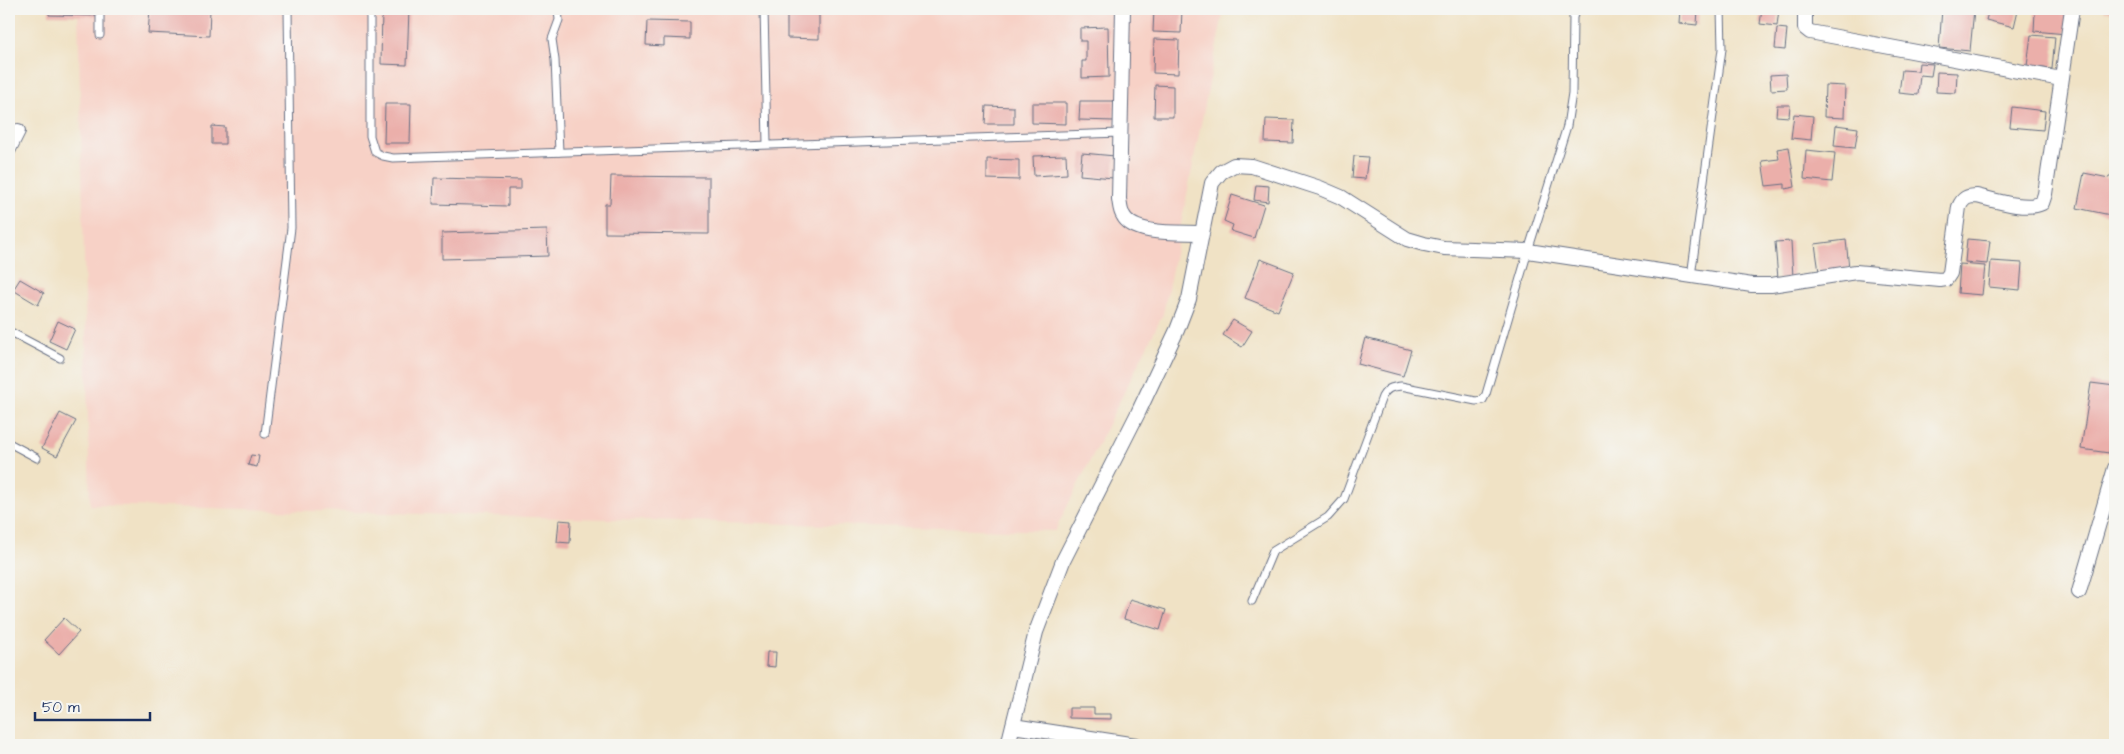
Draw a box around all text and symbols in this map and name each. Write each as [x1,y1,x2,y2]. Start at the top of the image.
scale bar [35,689,150,721]
text: 50 m [42,697,80,718]

